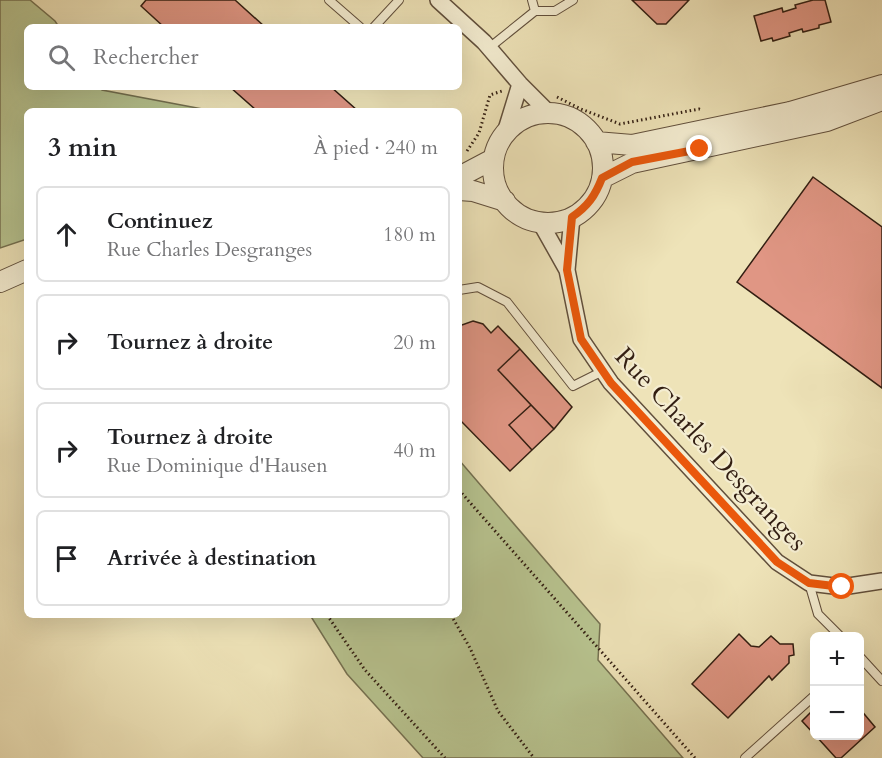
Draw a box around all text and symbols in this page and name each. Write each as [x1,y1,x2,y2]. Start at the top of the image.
search box [24,24,462,90]
icon: search [45,41,78,74]
text: Rechercher [93,42,198,72]
text: 3 min [48,130,117,165]
text: À pied · 240 m [314,134,438,161]
route end [686,135,712,161]
text: Continuez [107,206,213,236]
icon: ahead [50,218,83,251]
text: 180 m [383,221,436,248]
text: Rue Charles Desgranges [107,236,312,263]
icon: right [50,326,83,359]
text: Tournez à droite [107,327,273,357]
text: 20 m [393,329,436,356]
street label: Rue Charles Desgranges [607,339,815,559]
text: Tournez à droite [107,422,273,452]
icon: right [50,434,83,467]
text: 40 m [393,437,436,464]
text: Rue Dominique d'Hausen [107,452,328,479]
icon: arrive [50,542,83,575]
text: Arrivée à destination [107,543,317,573]
route start [828,573,854,599]
map controls [810,632,864,740]
button: + [810,632,864,686]
button: − [810,686,864,740]

